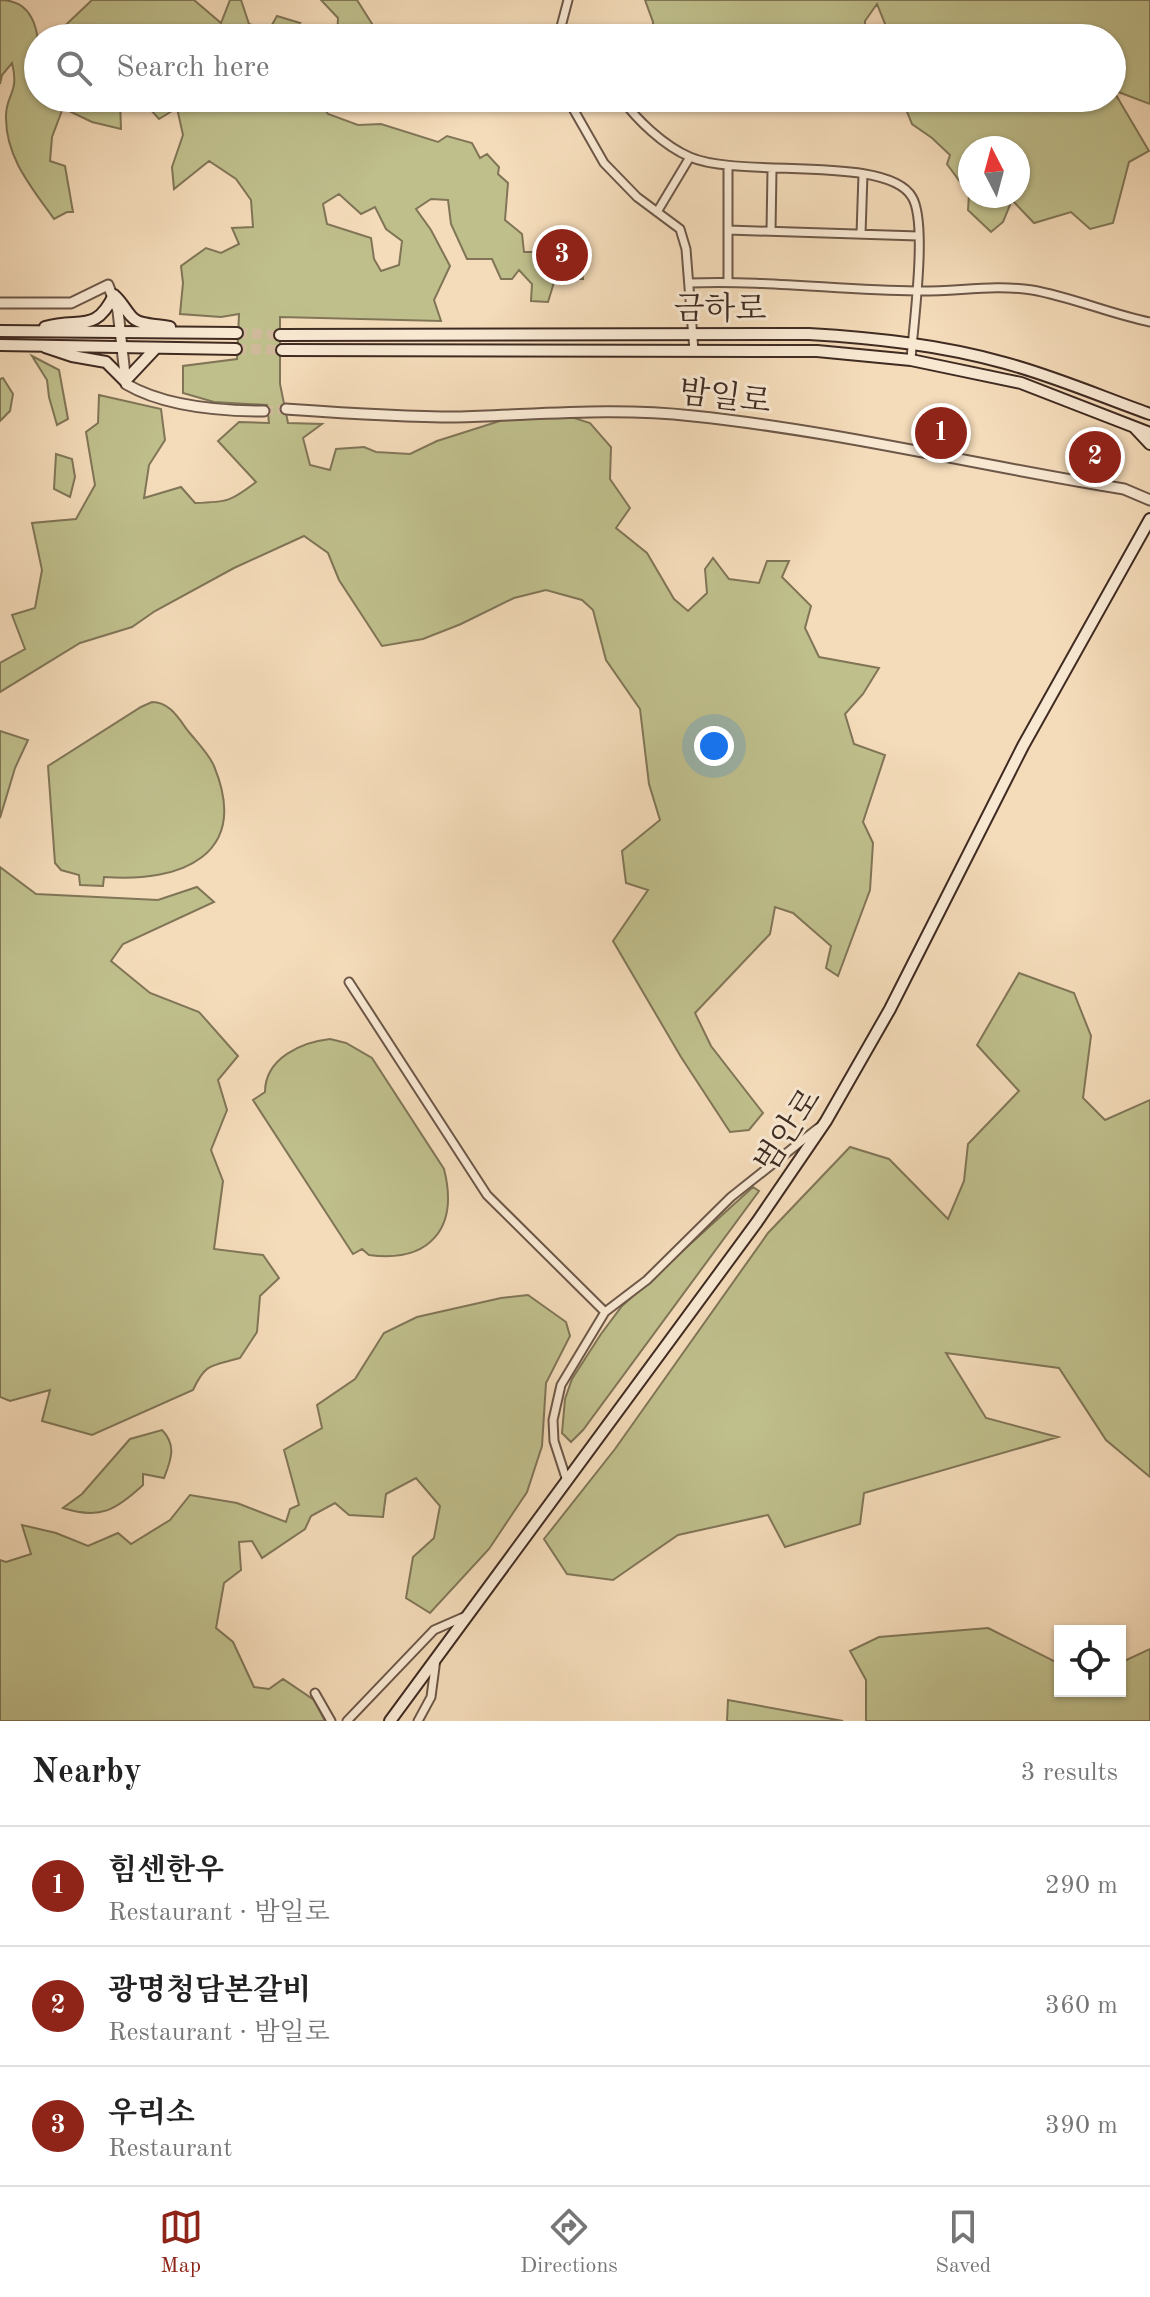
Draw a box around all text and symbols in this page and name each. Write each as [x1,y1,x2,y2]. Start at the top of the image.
search box [24,24,1126,112]
icon: search [52,46,96,90]
text: Search here [116,53,270,83]
north arrow [958,136,1030,208]
pin: 3 [536,225,588,285]
street label: 금하로 [674,291,766,327]
street label: 밤일로 [677,373,773,421]
pin: 1 [915,403,967,463]
pin: 2 [1069,427,1121,487]
your location [694,726,734,766]
street label: 범안로 [747,1082,828,1179]
map controls [1054,1625,1126,1697]
button: locate [1054,1625,1126,1697]
text: Nearby [32,1756,142,1790]
text: 3 results [1020,1760,1118,1786]
text: 힘센한우 [108,1856,224,1886]
text: 1 [50,1873,66,1899]
text: 290 m [1045,1873,1118,1899]
text: Restaurant · 밤일로 [108,1900,330,1926]
text: 광명청담본갈비 [108,1976,311,2006]
text: 2 [50,1993,66,2019]
text: 360 m [1045,1993,1118,2019]
text: Restaurant · 밤일로 [108,2020,330,2046]
text: 우리소 [108,2099,195,2129]
text: 3 [50,2113,66,2139]
text: 390 m [1045,2113,1118,2139]
text: Restaurant [108,2136,232,2162]
tab: Map [159,2205,203,2280]
tab: Directions [520,2205,618,2280]
tab: Saved [935,2205,991,2280]

